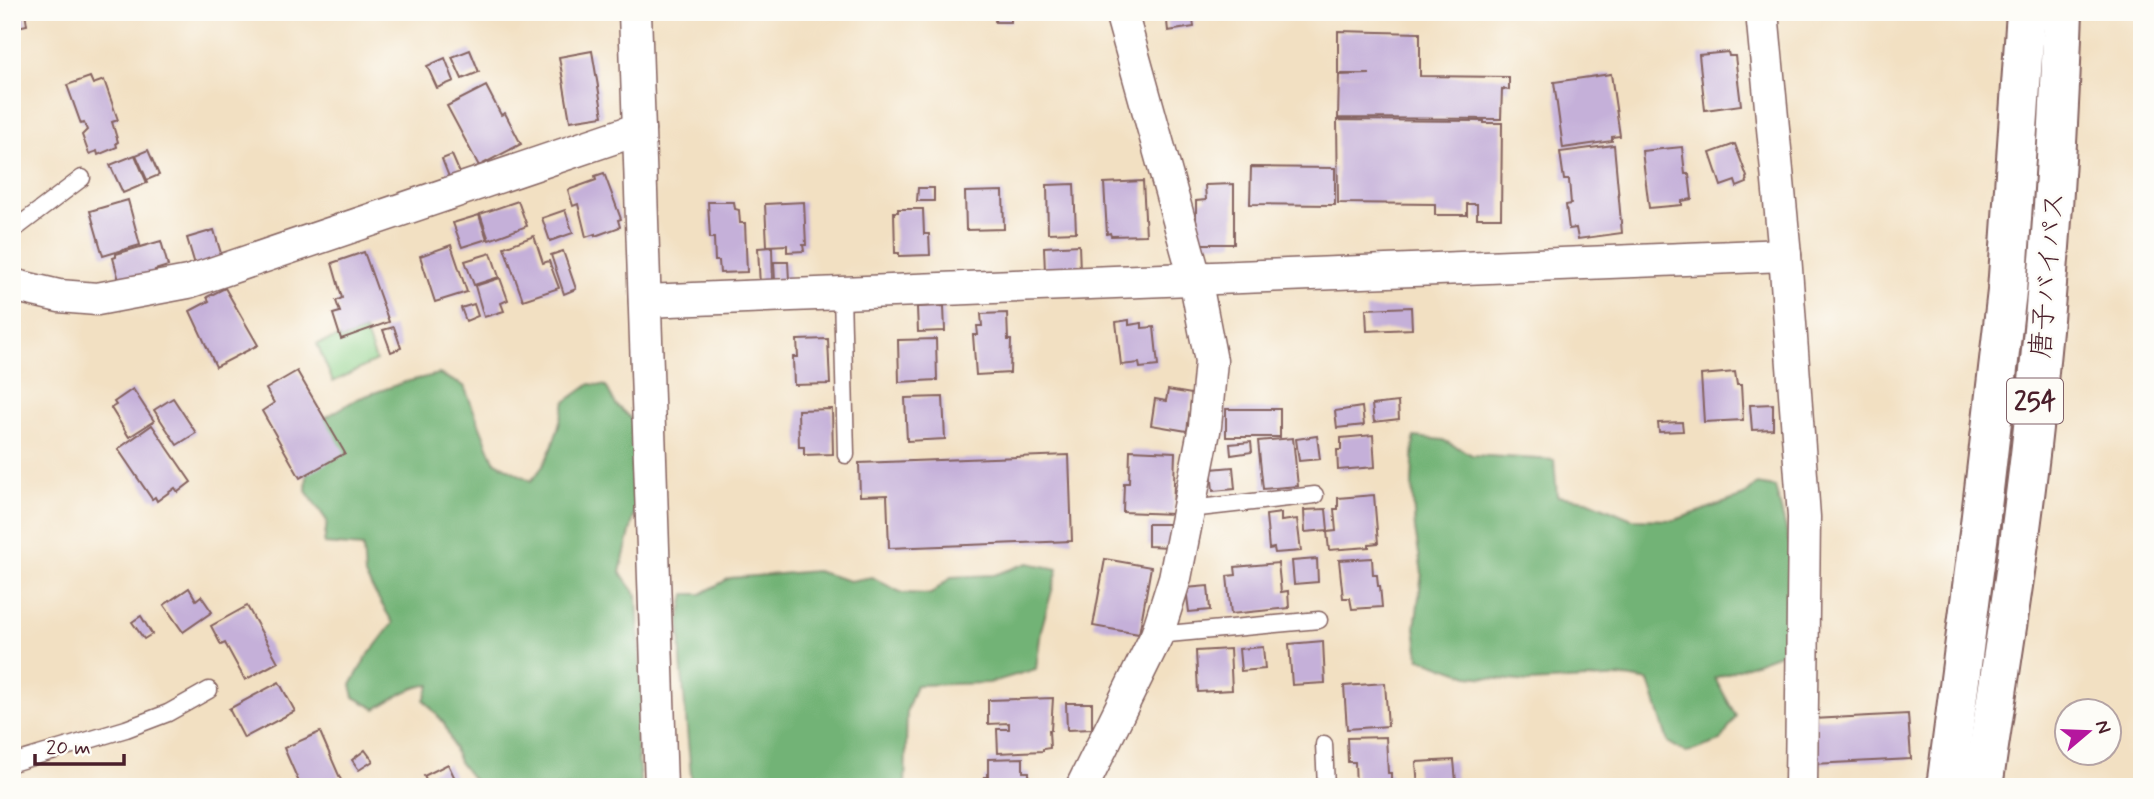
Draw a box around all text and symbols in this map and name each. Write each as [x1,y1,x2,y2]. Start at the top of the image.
street label: 唐子バイパス [2023,190,2074,360]
road number: 254 [2007,378,2063,424]
north arrow [2052,698,2122,768]
text: N [2089,717,2117,737]
scale bar [35,722,124,766]
text: 20 m [46,734,91,762]

